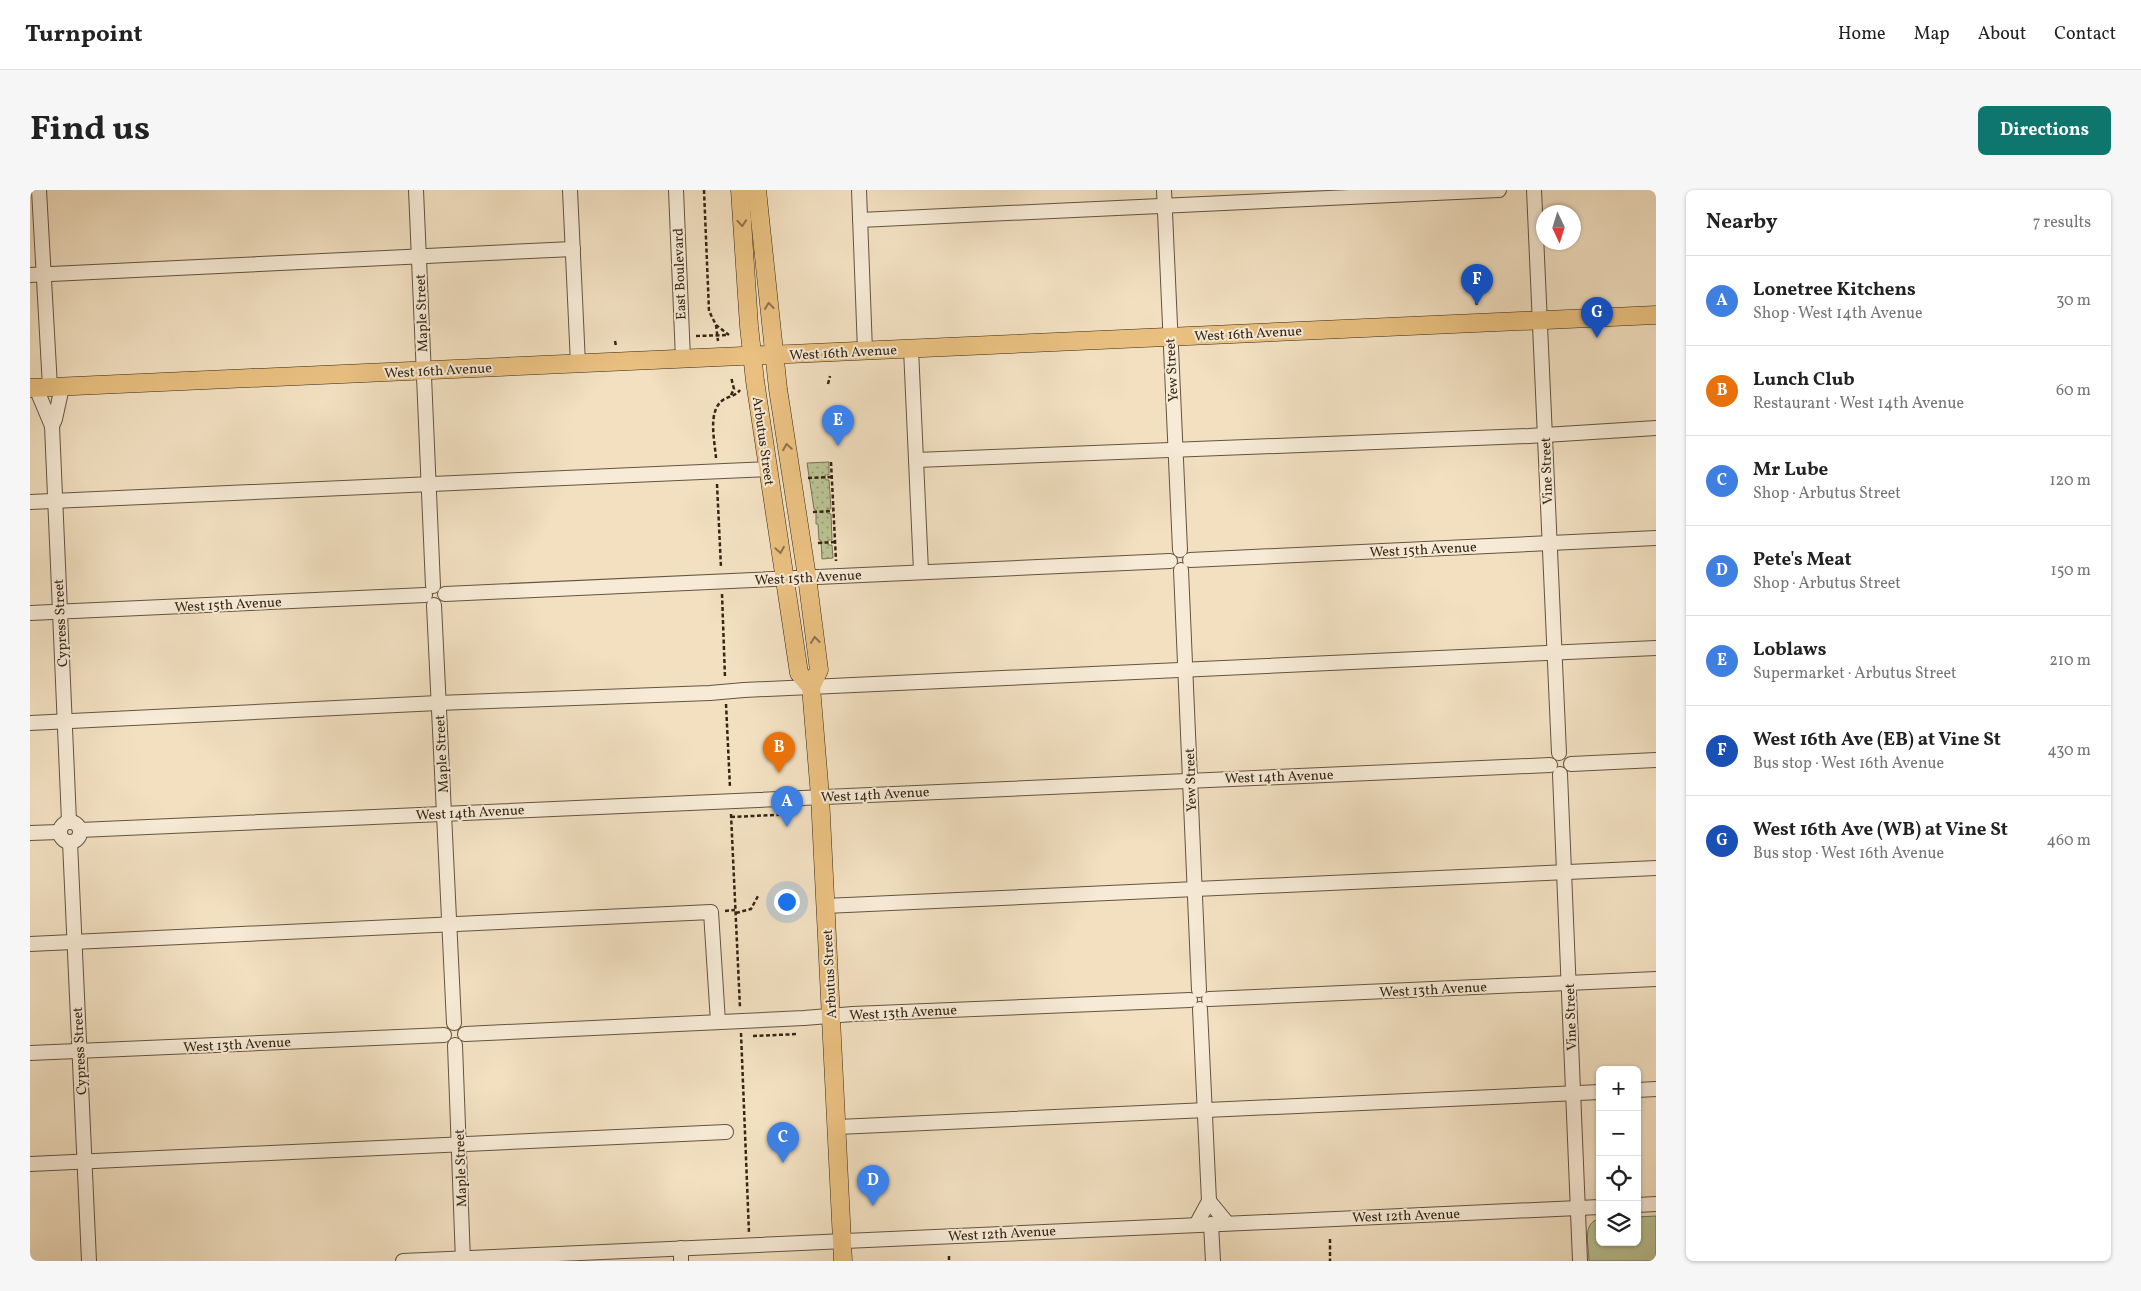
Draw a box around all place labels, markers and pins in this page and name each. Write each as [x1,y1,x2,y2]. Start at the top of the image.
pin: F [1461,264,1493,305]
pin: G [1581,297,1613,338]
pin: E [822,405,854,446]
pin: B [763,732,795,773]
pin: A [771,786,803,827]
pin: C [767,1122,799,1163]
pin: D [857,1165,889,1206]

